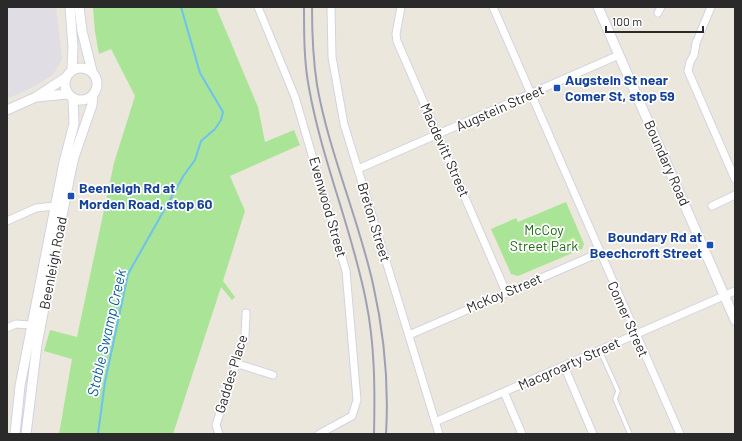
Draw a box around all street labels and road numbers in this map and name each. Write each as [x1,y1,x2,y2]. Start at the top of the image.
street label: Augstein Street [453,81,546,135]
street label: Macdevitt Street [417,100,474,199]
street label: Boundary Road [641,117,694,208]
street label: Evenwood Street [306,155,351,259]
street label: Breton Street [354,180,395,264]
street label: Beenleigh Road [35,215,70,311]
street label: McKoy Street [463,269,544,316]
street label: Comer Street [604,278,653,359]
street label: Gaddes Place [211,333,251,415]
street label: Macgroarty Street [515,333,622,394]

